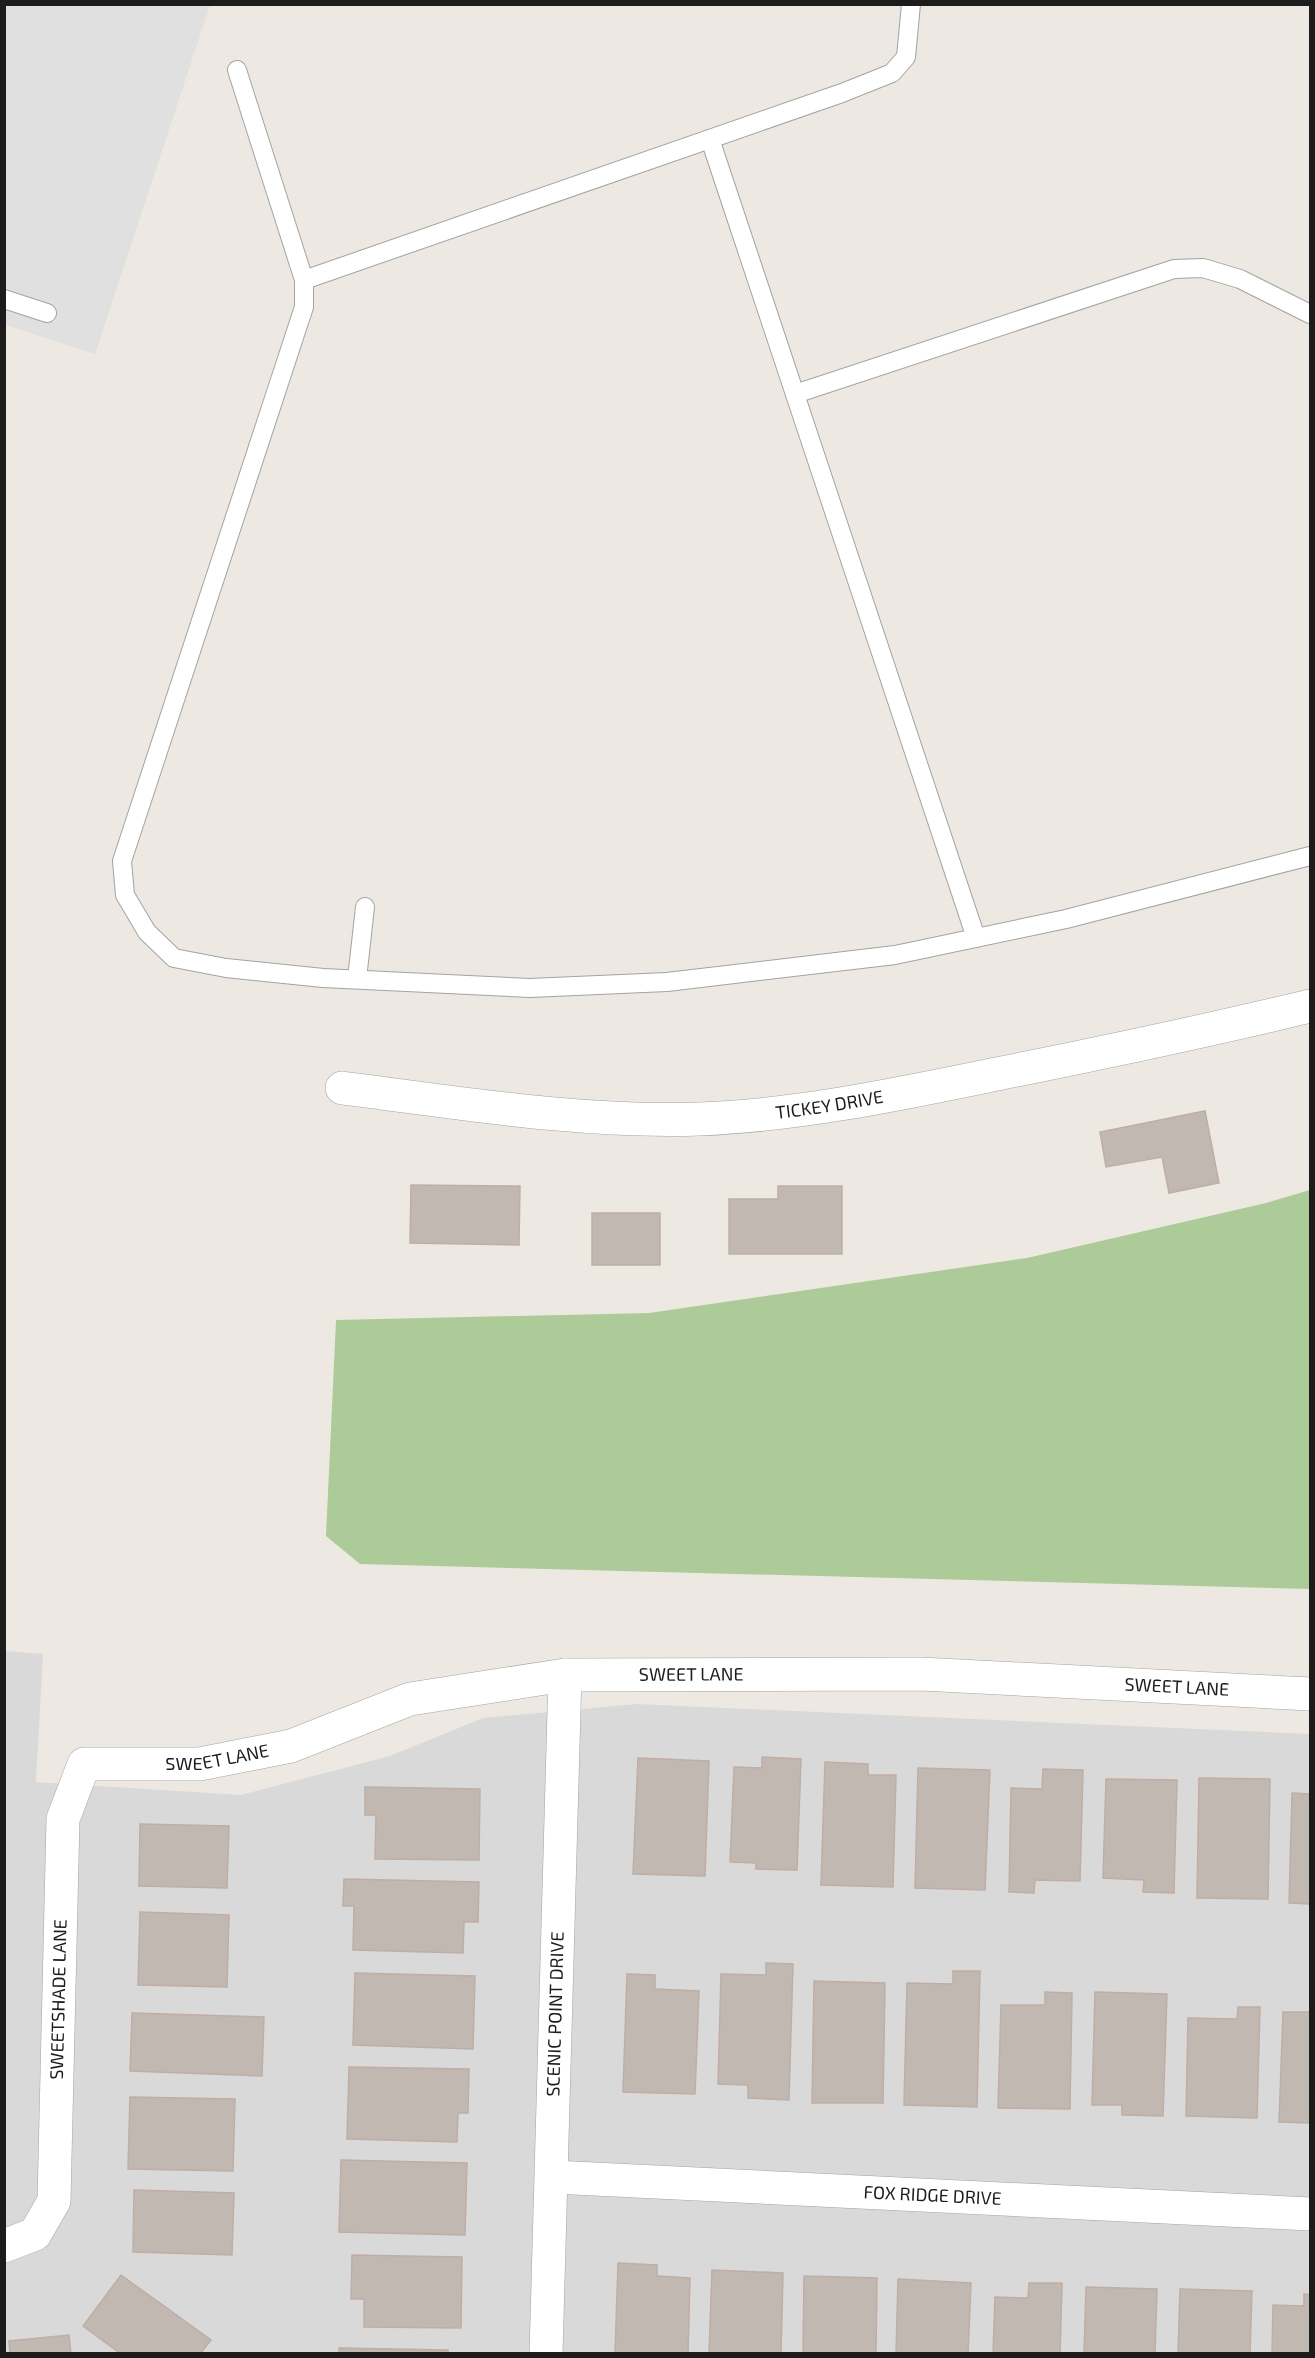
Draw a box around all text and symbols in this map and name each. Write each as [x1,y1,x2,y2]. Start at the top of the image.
street label: TICKEY DRIVE [774,1085,885,1123]
street label: SWEET LANE [639,1662,744,1685]
street label: SWEET LANE [1124,1672,1230,1700]
street label: SWEET LANE [165,1739,271,1774]
street label: SWEETSHADE LANE [45,1919,71,2080]
street label: SCENIC POINT DRIVE [541,1931,568,2097]
street label: FOX RIDGE DRIVE [863,2180,1002,2209]

